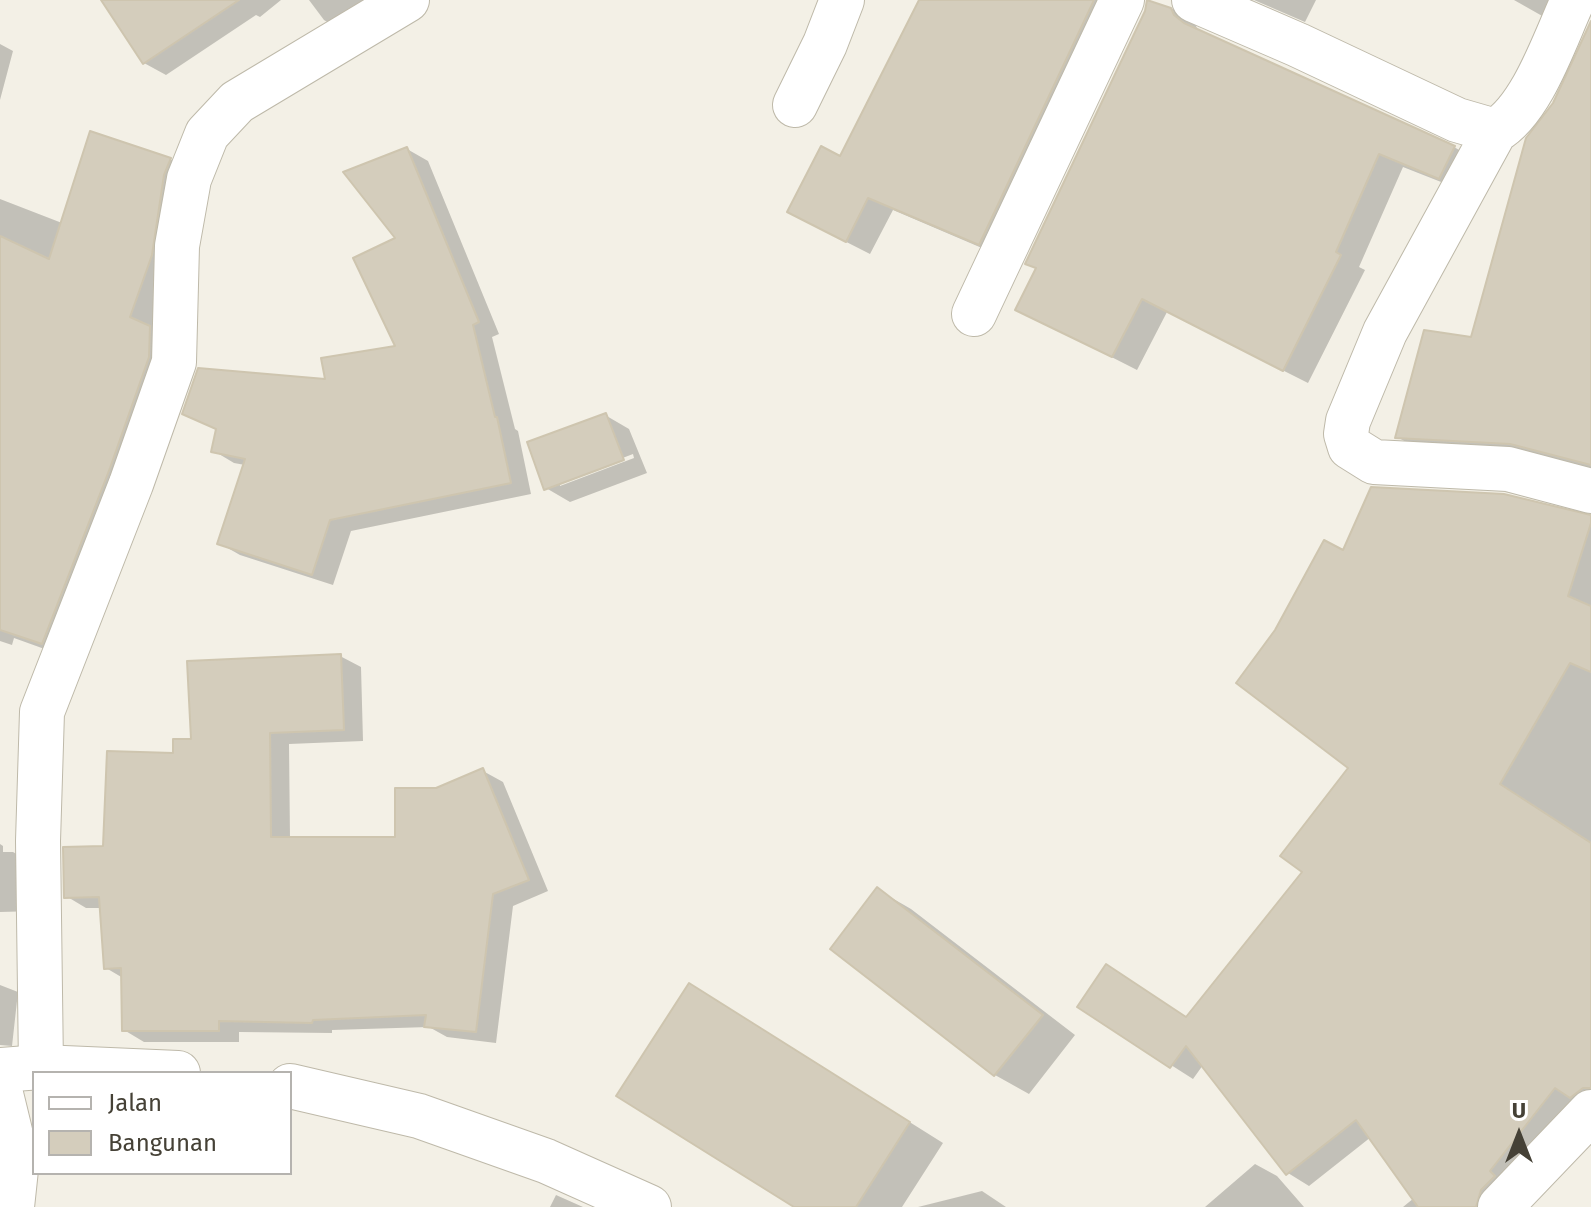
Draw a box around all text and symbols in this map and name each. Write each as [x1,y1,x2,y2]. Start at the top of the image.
legend [32,1071,292,1175]
text: Jalan [108,1089,162,1117]
north arrow [1479,1095,1559,1175]
text: U [1512,1097,1526,1124]
text: Bangunan [108,1129,217,1157]

